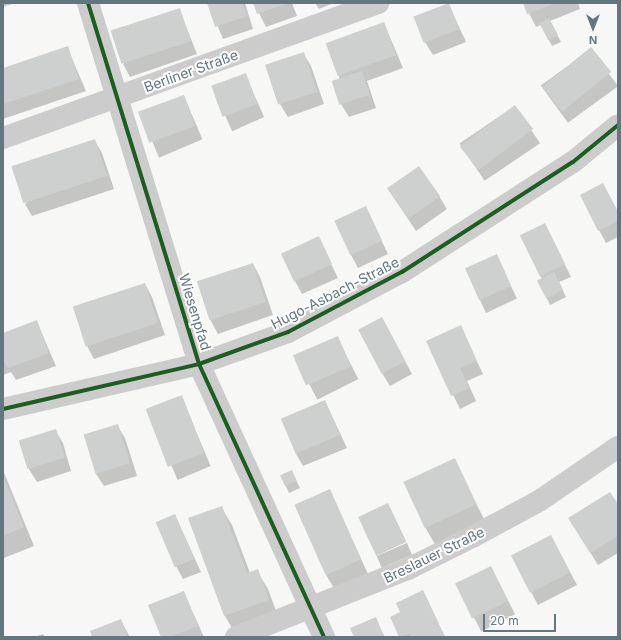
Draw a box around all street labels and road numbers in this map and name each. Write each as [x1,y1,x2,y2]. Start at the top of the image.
street label: Berliner Straße [142,46,240,96]
street label: Hugo-Asbach-Straße [268,253,402,333]
street label: Wiesenpfad [175,272,215,352]
street label: Breslauer Straße [381,523,487,587]

